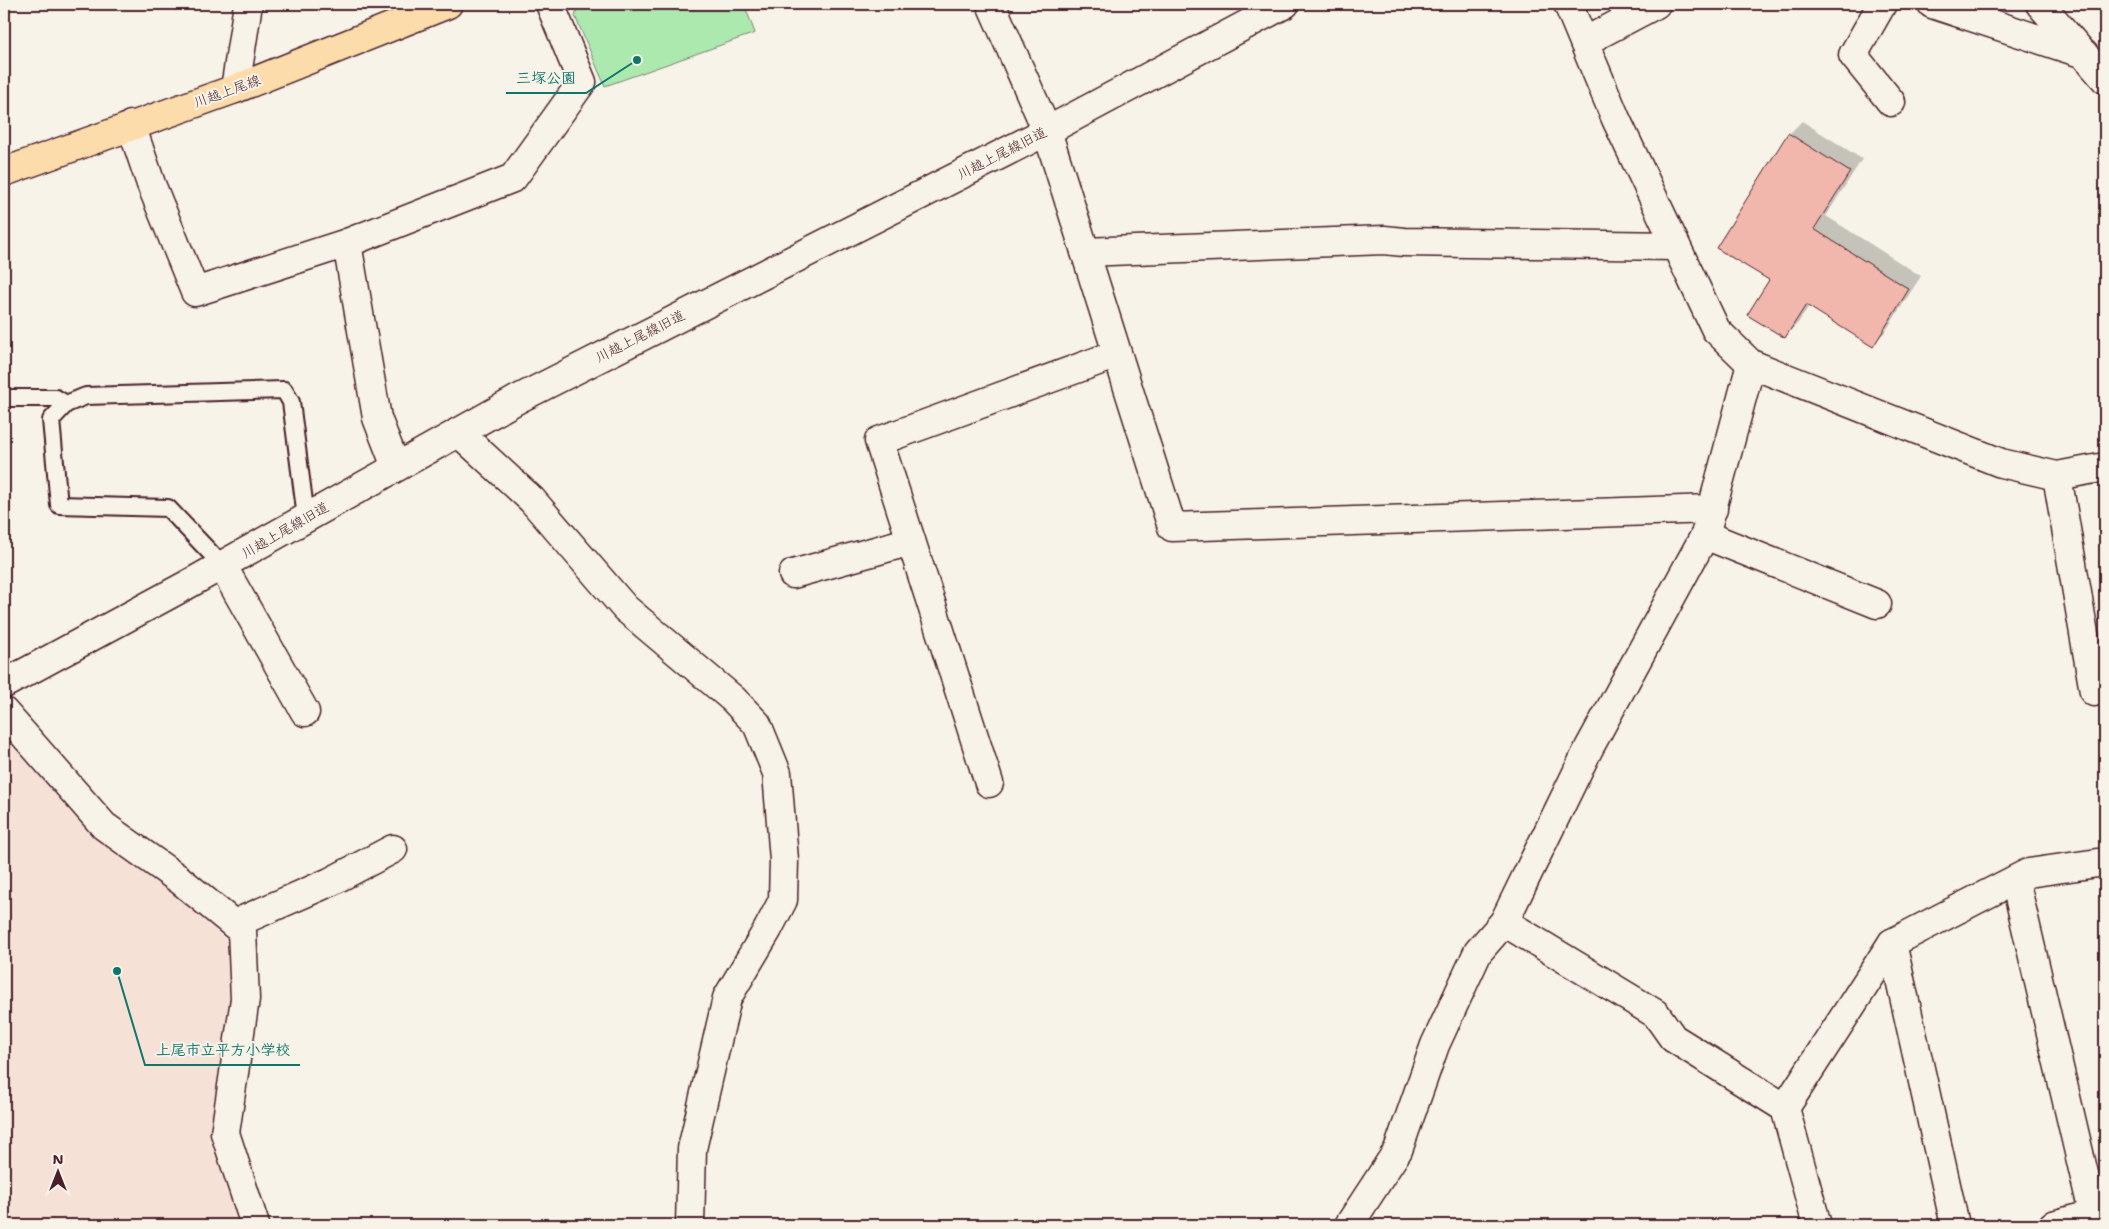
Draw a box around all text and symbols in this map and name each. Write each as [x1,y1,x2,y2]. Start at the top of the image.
callout: 三塚公園 [506,63,586,93]
text: 三塚公園 [516,68,576,88]
street label: 川越上尾線 [191,71,263,111]
street label: 川越上尾線旧道 [954,123,1050,183]
street label: 川越上尾線旧道 [592,306,688,366]
street label: 川越上尾線旧道 [238,498,332,562]
callout: 上尾市立平方小学校 [145,1035,300,1065]
text: 上尾市立平方小学校 [155,1040,291,1060]
north arrow [32,1146,82,1196]
text: N [52,1150,64,1168]

